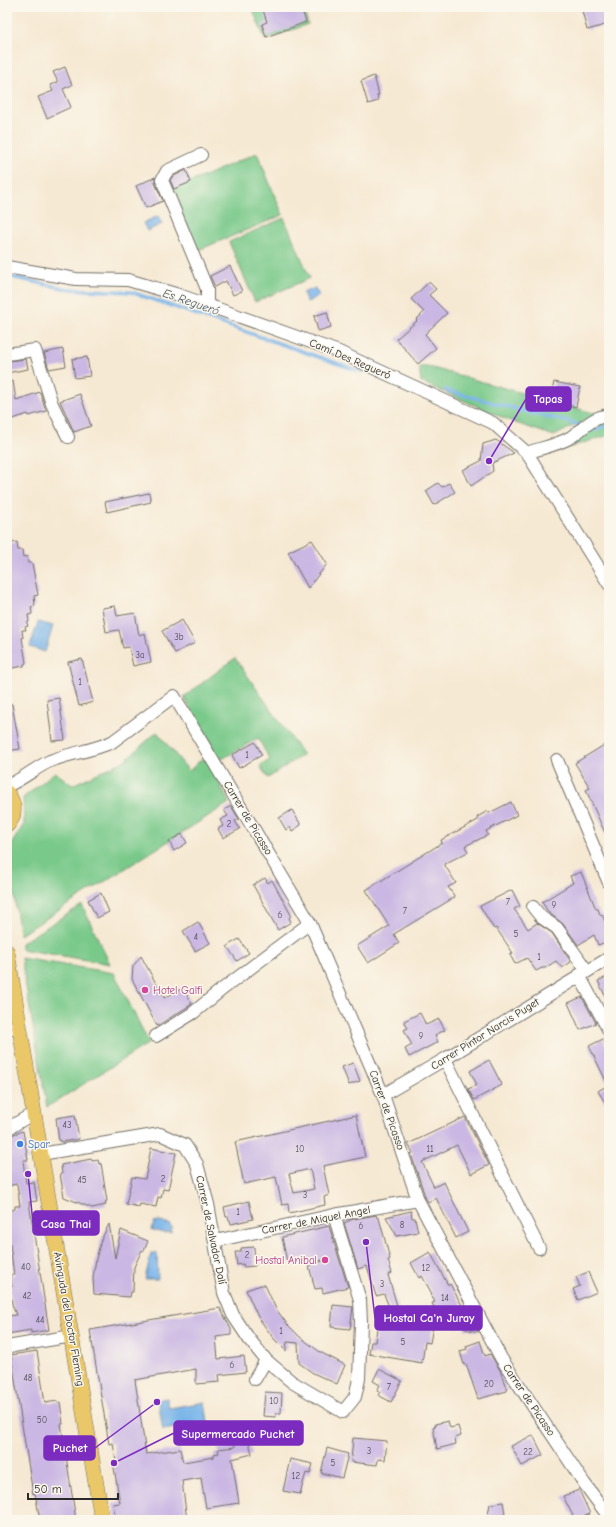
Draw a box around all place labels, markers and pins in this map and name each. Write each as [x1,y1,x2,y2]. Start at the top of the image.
callout: Tapas [526,387,571,411]
place label: Hotel Galfi [153,984,203,997]
marker: Hotel Galfi [140,985,150,995]
place label: Spar [28,1138,51,1151]
marker: Spar [15,1139,25,1149]
callout: Casa Thai [33,1211,99,1235]
place label: Hostal Anibal [255,1254,317,1267]
marker: Hostal Anibal [320,1255,330,1265]
callout: Hostal Ca'n Juray [375,1306,482,1330]
callout: Supermercado Puchet [174,1421,303,1445]
callout: Puchet [44,1436,95,1460]

